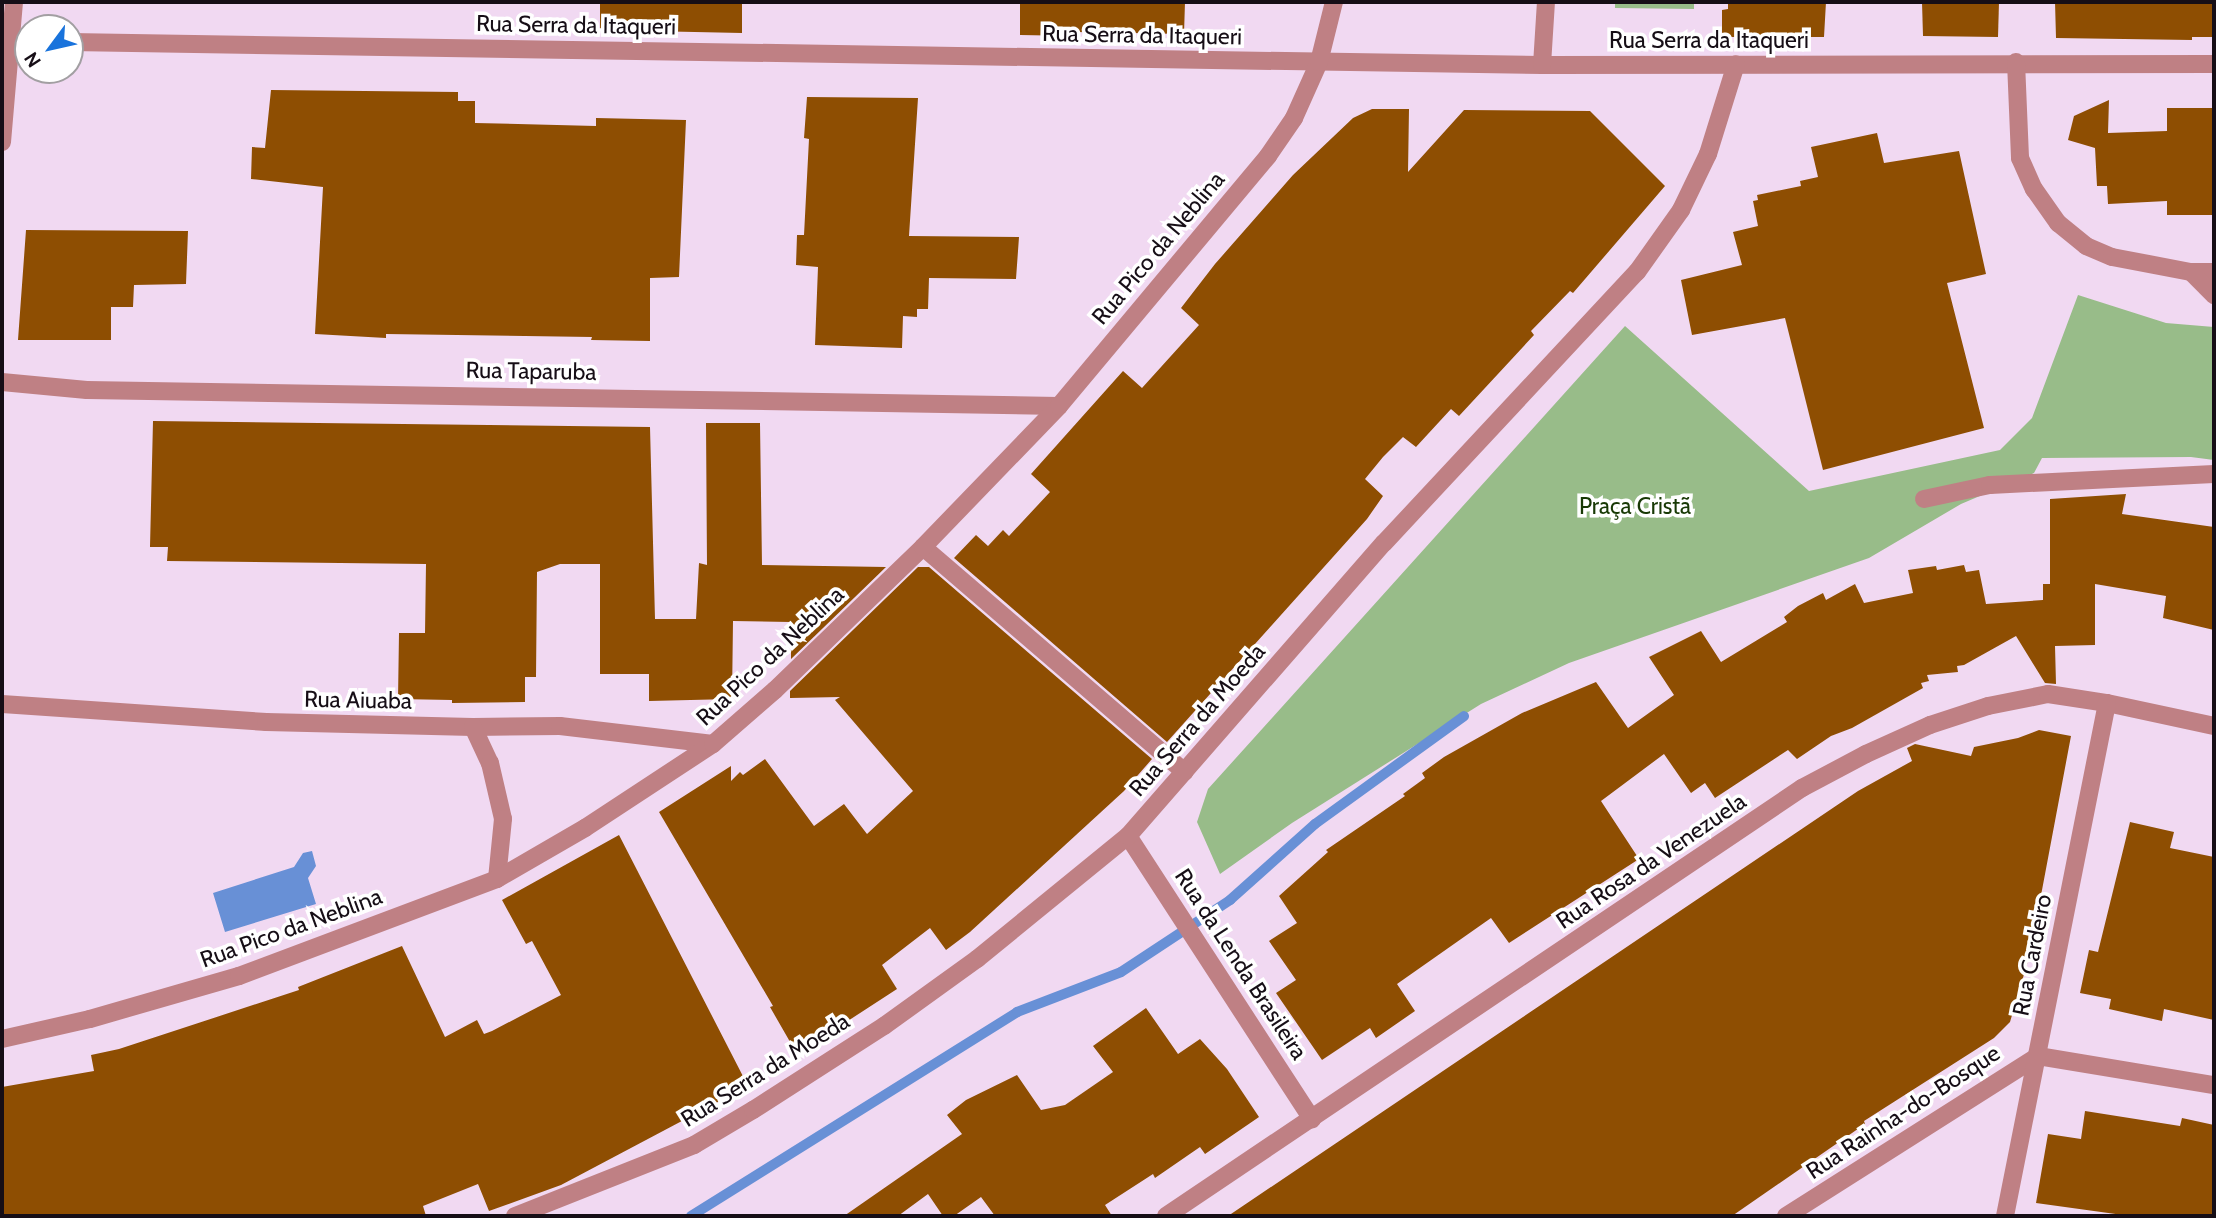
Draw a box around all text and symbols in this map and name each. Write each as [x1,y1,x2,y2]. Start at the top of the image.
street label: Rua Serra da Itaqueri [476,9,676,41]
north arrow [14,14,84,84]
street label: Rua Serra da Itaqueri [1042,19,1242,51]
street label: Rua Serra da Itaqueri [1609,26,1809,54]
text: N [19,48,46,72]
street label: Rua Pico da Neblina [1086,166,1230,330]
street label: Rua Taparuba [465,356,597,386]
park label: Praça Cristã [1579,492,1691,520]
street label: Rua Pico da Neblina [691,581,849,731]
street label: Rua Serra da Moeda [1123,638,1271,802]
street label: Rua Aiuaba [304,685,412,715]
street label: Rua Rosa da Venezuela [1551,787,1751,935]
street label: Rua da Lenda Brasileira [1169,863,1313,1065]
street label: Rua Pico da Neblina [196,882,386,974]
street label: Rua Cardeiro [2007,892,2057,1018]
street label: Rua Serra da Moeda [676,1007,854,1133]
street label: Rua Rainha-do-Bosque [1801,1039,2005,1185]

